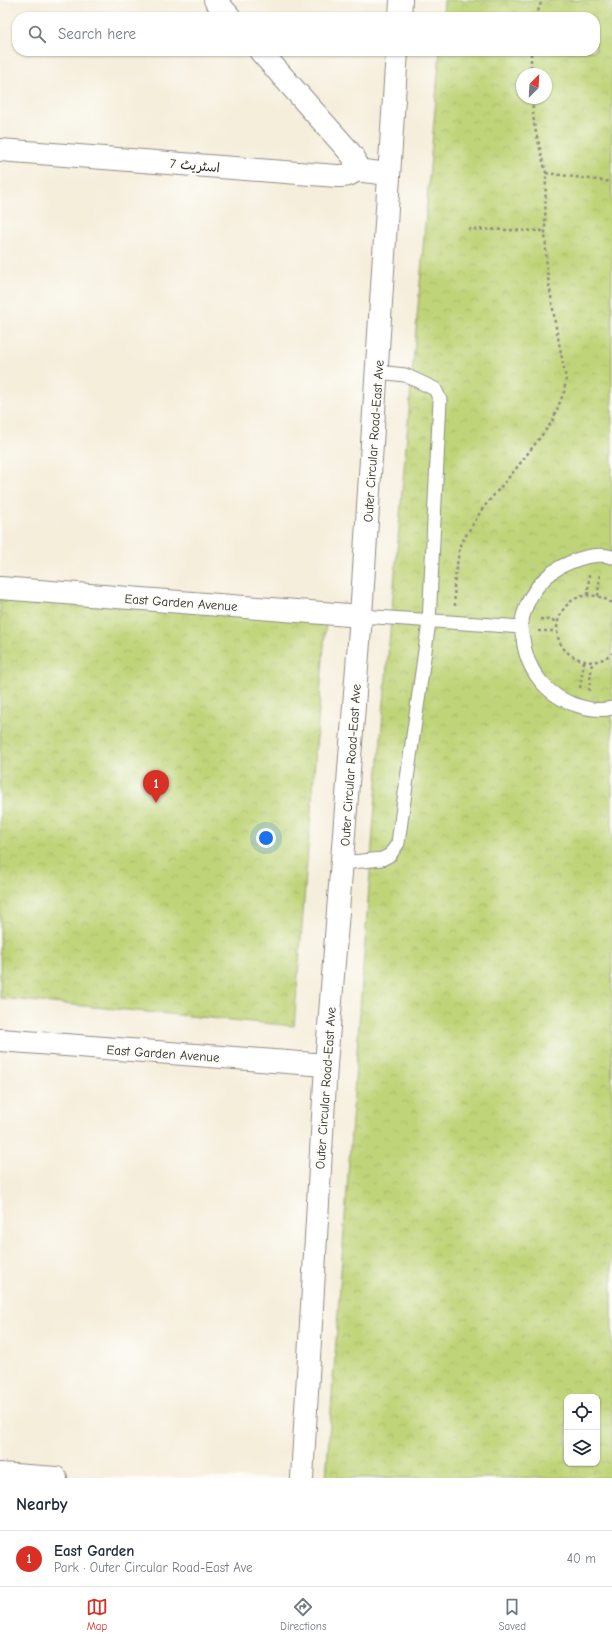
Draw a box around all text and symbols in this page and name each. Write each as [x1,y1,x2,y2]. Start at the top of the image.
search box [12,12,600,56]
icon: search [26,23,48,45]
text: Search here [58,25,136,43]
north arrow [516,68,552,104]
street label: اسٹریٹ 7 [169,156,221,176]
street label: Outer Circular Road-East Ave [360,359,387,523]
street label: East Garden Avenue [124,591,238,614]
street label: Outer Circular Road-East Ave [337,683,364,847]
pin: 1 [143,770,169,803]
your location [256,828,276,848]
street label: Outer Circular Road-East Ave [312,1006,339,1170]
street label: East Garden Avenue [106,1042,220,1065]
map controls [564,1394,600,1466]
button: locate [564,1394,600,1430]
button: layers [564,1430,600,1466]
text: Nearby [16,1495,67,1514]
text: East Garden [54,1542,134,1560]
text: 1 [26,1551,32,1566]
text: 40 m [567,1551,596,1566]
text: Park · Outer Circular Road-East Ave [54,1560,252,1575]
tab: Map [86,1596,108,1633]
tab: Directions [280,1596,327,1633]
tab: Saved [499,1596,526,1633]

